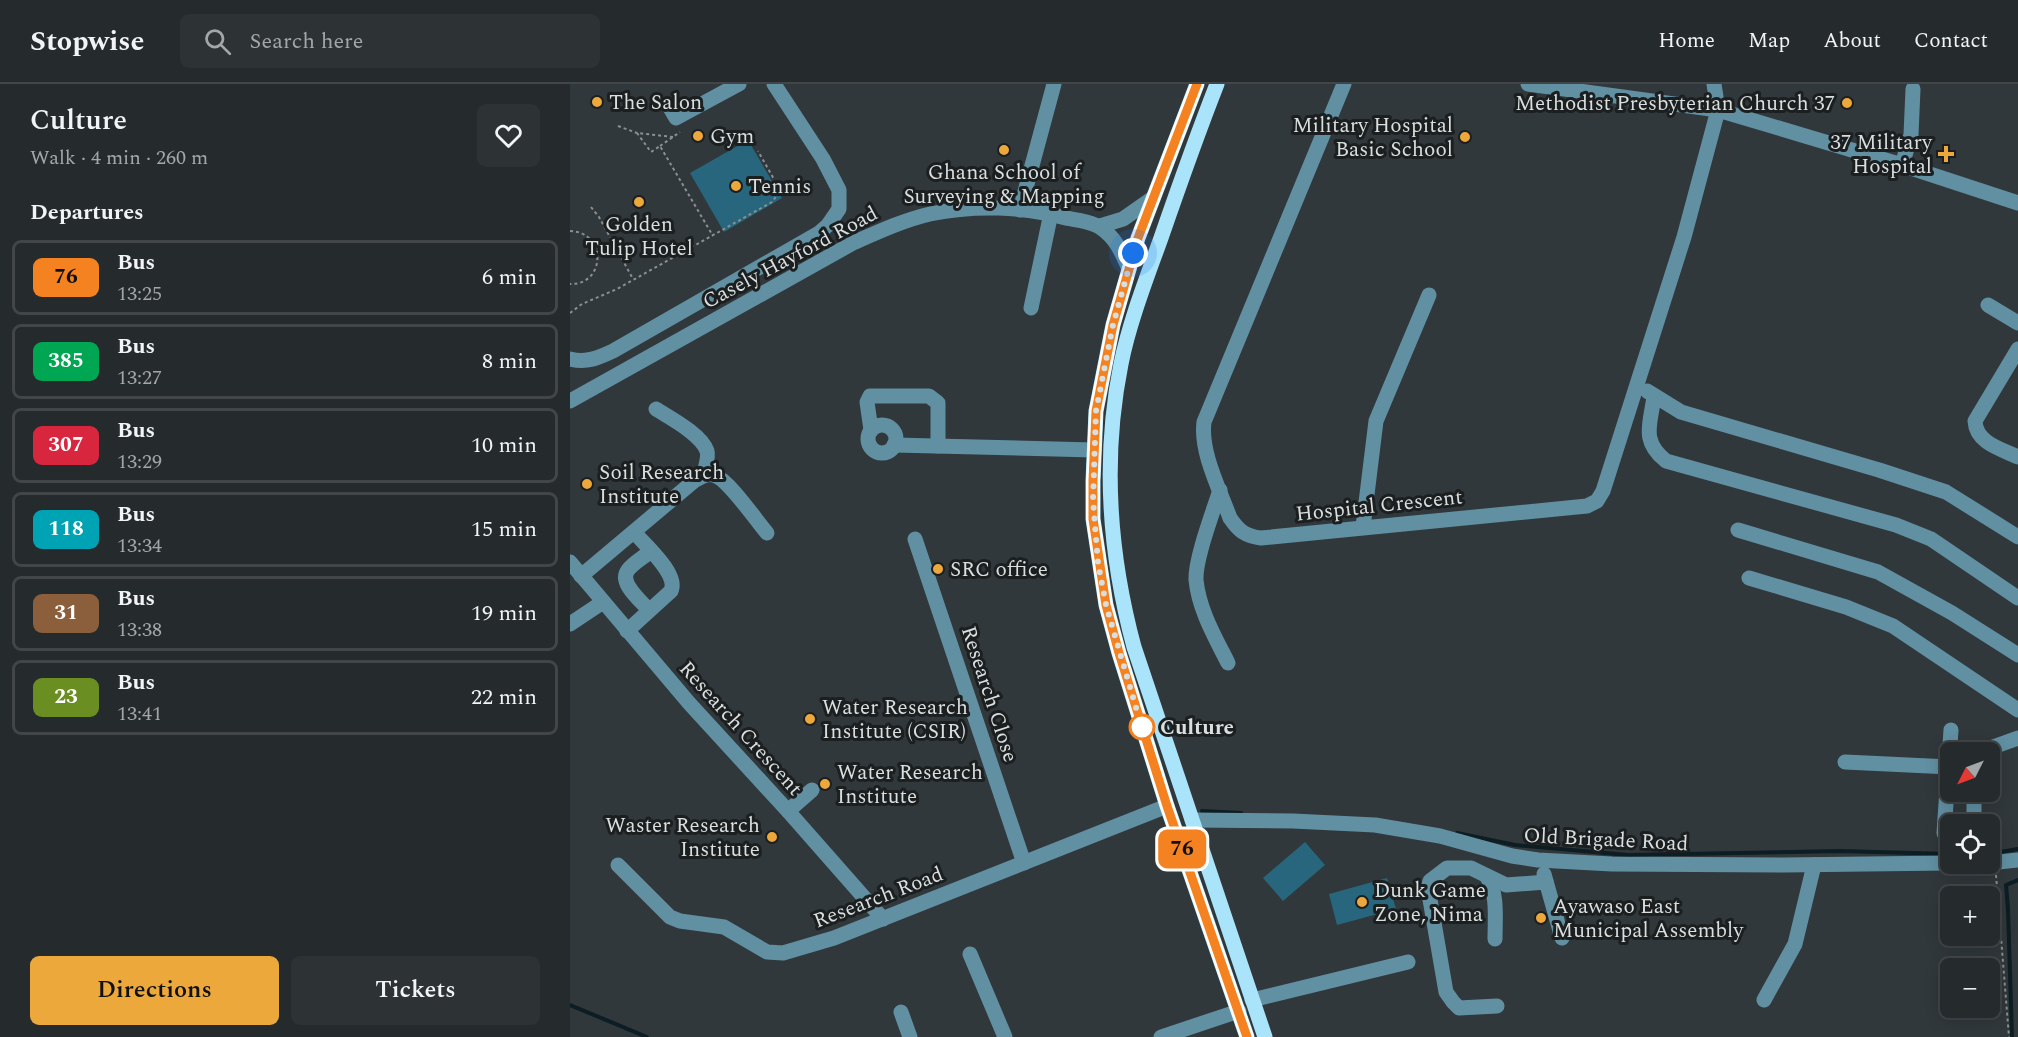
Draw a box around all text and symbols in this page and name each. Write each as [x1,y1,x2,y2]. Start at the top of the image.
search box [180,14,600,68]
text: Stopwise [30,20,144,63]
icon: search [201,25,234,58]
text: Search here [249,25,363,58]
text: Home [1658,25,1715,57]
text: Map [1748,25,1790,57]
text: About [1823,25,1881,57]
text: Contact [1914,25,1988,57]
place label: The Salon [609,87,702,119]
place label: Methodist Presbyterian Church 37 [1515,88,1835,120]
marker: The Salon [590,95,604,109]
marker: Methodist Presbyterian Church 37 [1840,96,1854,110]
text: Culture [30,99,127,142]
button: heart [477,104,540,167]
place label: Military Hospital Basic School [1292,110,1453,166]
place label: Gym [710,121,754,153]
place label: 37 Military Hospital [1830,127,1933,183]
marker: Gym [691,129,705,143]
marker: Military Hospital Basic School [1458,130,1472,144]
text: Walk · 4 min · 260 m [30,143,208,173]
marker: Ghana School of Surveying & Mapping [997,143,1011,157]
marker: 37 Military Hospital [1937,145,1955,163]
place label: Ghana School of Surveying & Mapping [903,157,1105,213]
place label: Tennis [748,171,811,203]
marker: Tennis [729,179,743,193]
marker: Golden Tulip Hotel [632,195,646,209]
text: Departures [30,196,144,229]
street label: Casely Hayford Road [697,198,884,318]
place label: Golden Tulip Hotel [585,209,693,265]
your location [1118,238,1148,268]
text: Bus [117,246,155,279]
text: 76 [54,261,78,293]
text: 6 min [482,261,537,294]
text: 13:25 [117,279,162,309]
text: Bus [117,330,155,363]
text: 385 [48,345,84,377]
text: 8 min [482,345,537,378]
text: 13:27 [117,363,162,393]
text: Bus [117,414,155,447]
text: 307 [48,429,84,461]
text: 10 min [471,429,537,462]
text: 13:29 [117,447,162,477]
place label: Soil Research Institute [599,457,724,513]
marker: Soil Research Institute [580,477,594,491]
street label: Hospital Crescent [1294,481,1464,531]
text: Bus [117,498,155,531]
text: 118 [48,513,84,545]
text: 15 min [471,513,537,546]
text: 13:34 [117,531,162,561]
place label: SRC office [950,554,1048,586]
marker: SRC office [931,562,945,576]
text: Bus [117,582,155,615]
text: 31 [54,597,78,629]
text: 19 min [471,597,537,630]
text: 13:38 [117,615,162,645]
street label: Research Close [952,622,1026,767]
street label: Research Crescent [671,654,810,803]
text: Bus [117,666,155,699]
text: 23 [54,681,78,713]
text: 22 min [471,681,537,714]
place label: Water Research Institute (CSIR) [822,692,968,748]
text: 13:41 [117,699,162,729]
marker: Water Research Institute (CSIR) [803,712,817,726]
place label: Culture [1160,712,1234,744]
marker: Culture [1129,714,1155,740]
north arrow [1940,742,2000,802]
map controls [1940,742,2000,1018]
place label: Water Research Institute [837,757,983,813]
marker: Water Research Institute [818,777,832,791]
place label: Waster Research Institute [605,810,760,866]
button: locate [1940,814,2000,874]
street label: Old Brigade Road [1523,820,1689,860]
marker: Waster Research Institute [765,830,779,844]
line badge: 76 [1155,830,1209,868]
text: 76 [1170,833,1194,865]
street label: Research Road [809,858,948,937]
place label: Dunk Game Zone, Nima [1374,875,1486,931]
button: + [1940,886,2000,946]
place label: Ayawaso East Municipal Assembly [1553,891,1744,947]
marker: Dunk Game Zone, Nima [1355,895,1369,909]
marker: Ayawaso East Municipal Assembly [1534,911,1548,925]
button: Directions [30,956,279,1025]
button: Tickets [291,956,540,1025]
button: − [1940,958,2000,1018]

